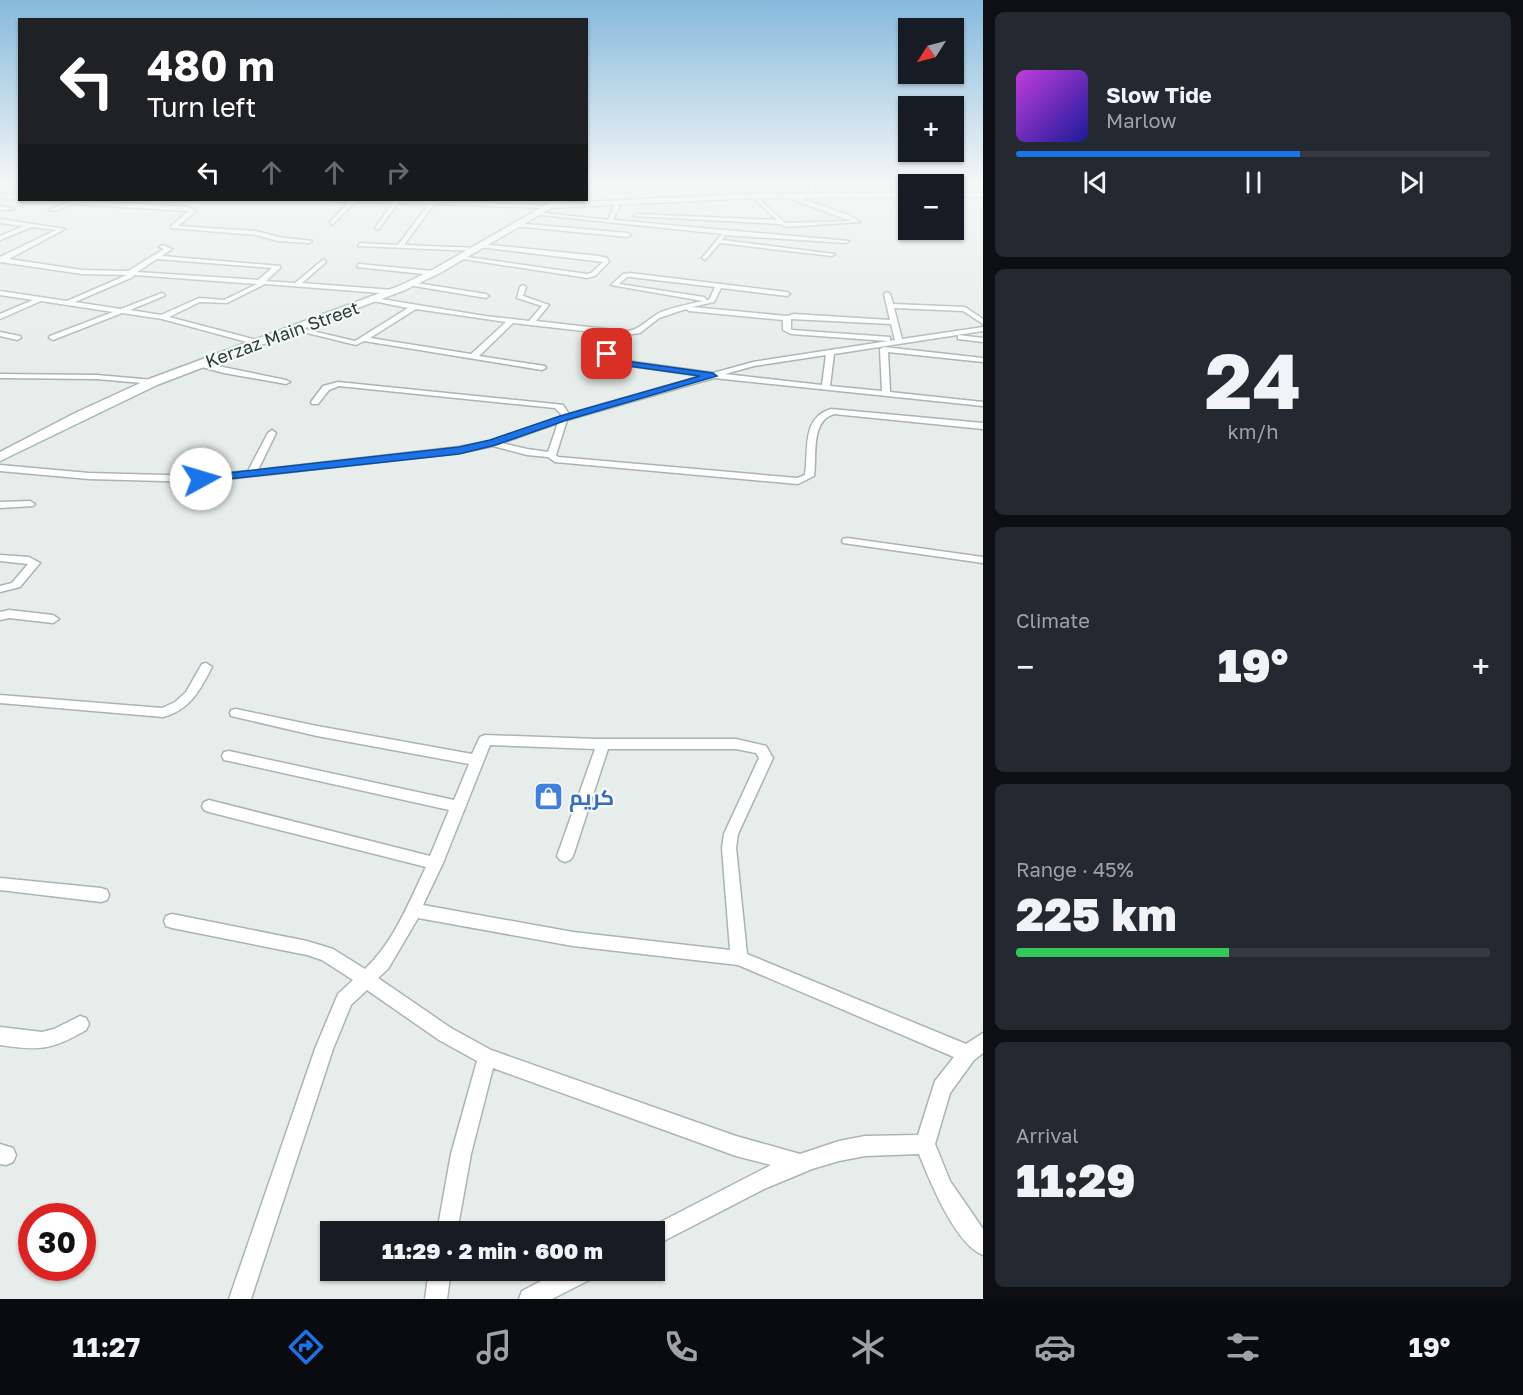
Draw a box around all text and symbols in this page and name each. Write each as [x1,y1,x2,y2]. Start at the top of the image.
north arrow [898,18,964,84]
map controls [898,18,964,240]
text: 480 m [147,40,275,90]
icon: left [48,42,126,120]
text: Slow Tide [1106,81,1212,108]
text: Turn left [147,91,256,123]
button: + [898,96,964,162]
text: Marlow [1106,108,1177,132]
icon: left [192,156,225,189]
icon: ahead [255,156,288,189]
icon: ahead [318,156,351,189]
icon: right [381,156,414,189]
icon: previous [1079,166,1112,199]
icon: pause [1237,166,1270,199]
icon: next [1395,166,1428,199]
button: − [898,174,964,240]
street label: Kerzaz Main Street [202,296,362,372]
pin [581,328,632,379]
text: 24 [1205,333,1301,426]
icon: arrive [590,337,623,370]
text: km/h [1228,419,1278,443]
position arrow [169,447,233,511]
text: Climate [1016,608,1090,632]
text: 19° [1218,638,1288,692]
text: − [1016,647,1034,686]
text: + [1472,647,1490,686]
shop icon: كريم [532,781,564,813]
place label: كريم [569,784,614,812]
text: Range · 45% [1016,857,1134,881]
text: 225 km [1016,887,1177,941]
text: Arrival [1016,1123,1079,1147]
text: 11:29 [1016,1153,1136,1207]
speed limit sign: 30 [18,1203,96,1281]
text: 11:29 · 2 min · 600 m [382,1237,603,1264]
icon: directions [285,1326,327,1368]
icon: music [473,1326,515,1368]
icon: phone [660,1326,702,1368]
icon: climate [847,1326,889,1368]
icon: car [1034,1326,1076,1368]
icon: filters [1222,1326,1264,1368]
text: 11:27 [73,1331,140,1363]
text: 19° [1409,1331,1450,1363]

